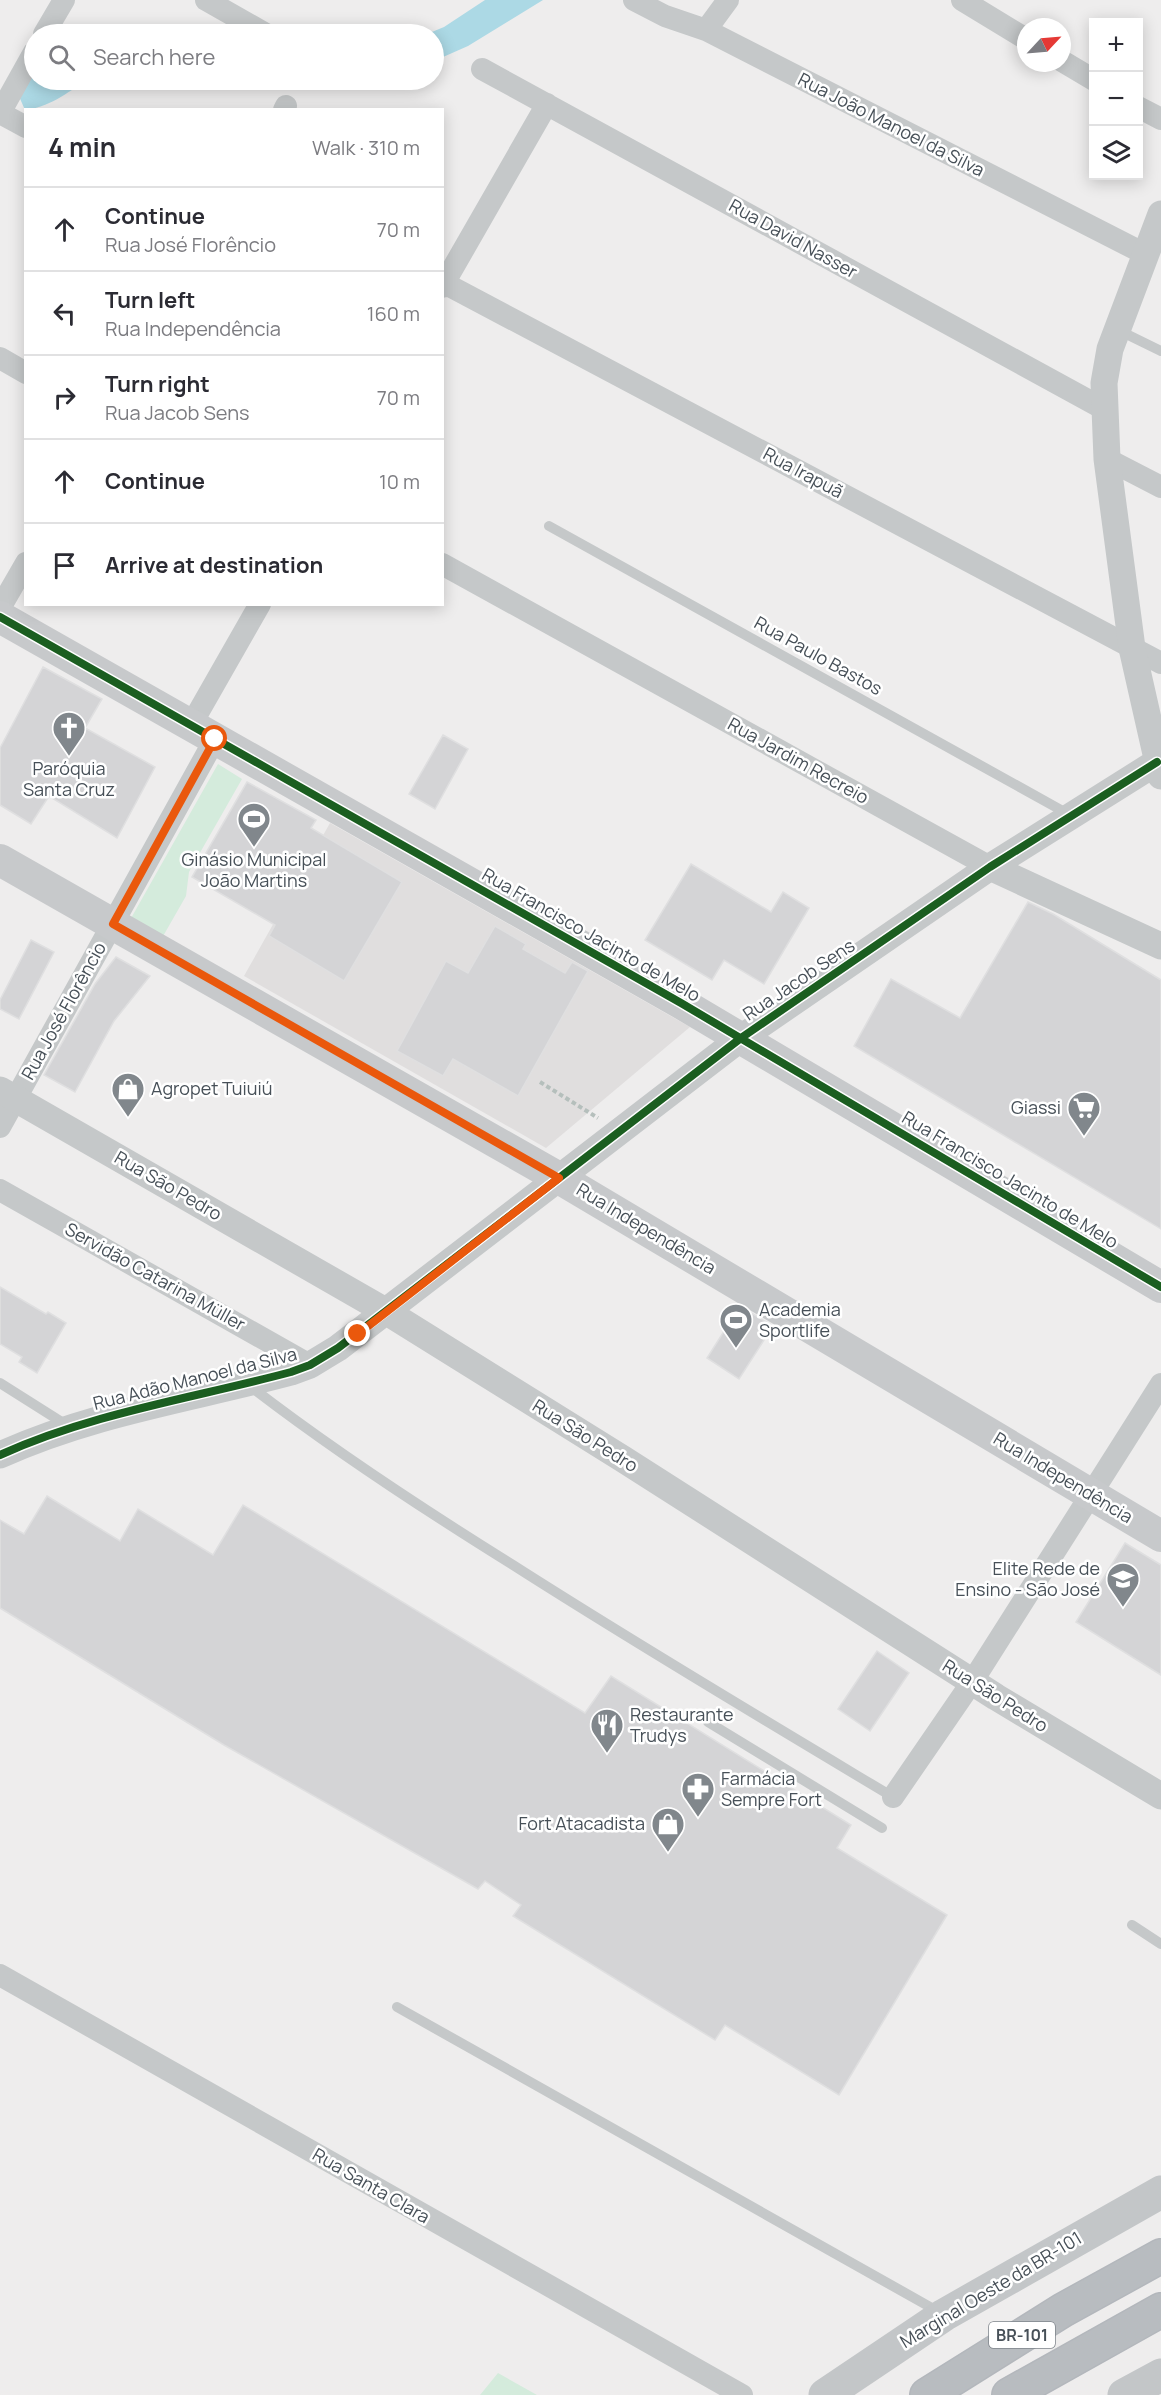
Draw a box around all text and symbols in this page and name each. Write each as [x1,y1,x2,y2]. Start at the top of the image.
north arrow [1017,18,1071,72]
map controls [1089,18,1143,180]
button: + [1089,18,1143,72]
search box [24,24,444,90]
icon: search [45,41,78,74]
text: Search here [93,42,215,72]
street label: Rua João Manoel da Silva [794,67,989,182]
button: − [1089,72,1143,126]
button: layers [1089,126,1143,180]
text: 4 min [48,129,116,165]
text: Walk · 310 m [312,134,420,161]
street label: Rua David Nasser [725,193,862,284]
text: Continue [105,201,205,231]
icon: ahead [48,213,81,246]
text: 70 m [377,216,420,243]
text: Rua José Florêncio [105,231,276,258]
text: Turn left [105,285,195,315]
icon: left [48,297,81,330]
text: 160 m [367,300,420,327]
text: Rua Independência [105,315,281,342]
text: Turn right [105,369,210,399]
icon: right [48,381,81,414]
text: 70 m [377,384,420,411]
text: Rua Jacob Sens [105,399,250,426]
street label: Rua Irapuã [759,441,848,503]
icon: ahead [48,465,81,498]
text: Continue [105,466,205,496]
text: 10 m [379,468,420,495]
icon: arrive [48,549,81,582]
text: Arrive at destination [105,550,323,580]
street label: Rua Paulo Bastos [750,610,887,700]
church icon: Paróquia Santa Cruz [51,710,87,757]
street label: Rua Jardim Recreio [724,711,873,809]
route start [201,725,227,751]
place label: Paróquia Santa Cruz [23,756,115,801]
sports icon: Ginásio Municipal João Martins [236,801,272,848]
place label: Ginásio Municipal João Martins [182,847,326,892]
street label: Rua Francisco Jacinto de Melo [478,862,705,1007]
street label: Rua Jacob Sens [738,933,859,1025]
street label: Rua José Florêncio [15,937,111,1084]
shop icon: Agropet Tuiuiú [110,1071,146,1118]
place label: Agropet Tuiuiú [151,1076,272,1100]
supermarket icon: Giassi [1066,1090,1102,1137]
place label: Giassi [1011,1095,1061,1119]
street label: Rua Francisco Jacinto de Melo [898,1105,1123,1253]
street label: Rua São Pedro [111,1145,226,1226]
street label: Rua Independência [572,1177,721,1279]
street label: Servidão Catarina Müller [61,1216,250,1336]
place label: Academia Sportlife [759,1297,841,1342]
sports icon: Academia Sportlife [718,1302,754,1349]
route end [344,1320,370,1346]
street label: Rua Adão Manoel da Silva [90,1341,299,1415]
street label: Rua São Pedro [528,1393,643,1477]
street label: Rua Independência [989,1426,1138,1528]
place label: Elite Rede de Ensino - São José [955,1556,1100,1601]
school or university icon: Elite Rede de Ensino - São José [1105,1561,1141,1608]
street label: Rua São Pedro [938,1653,1053,1737]
place label: Restaurante Trudys [630,1702,733,1747]
restaurant icon: Restaurante Trudys [589,1707,625,1754]
place label: Farmácia Sempre Fort [721,1766,822,1811]
pharmacy icon: Farmácia Sempre Fort [680,1771,716,1818]
shop icon: Fort Atacadista [650,1806,686,1853]
place label: Fort Atacadista [519,1811,645,1835]
street label: Rua Santa Clara [309,2142,434,2228]
street label: Marginal Oeste da BR-101 [896,2227,1086,2353]
road number: BR-101 [989,2322,1055,2348]

